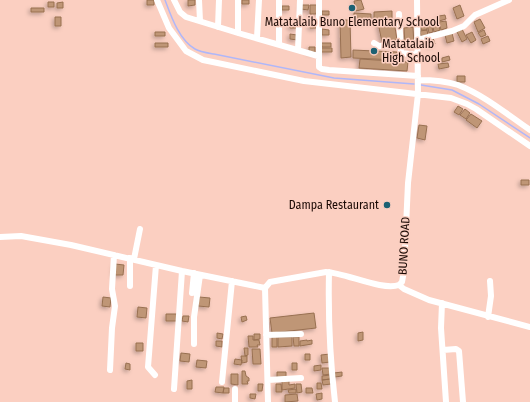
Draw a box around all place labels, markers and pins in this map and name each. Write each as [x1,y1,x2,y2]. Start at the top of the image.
marker: Matatalaib Buno Elementary School [347,3,357,13]
place label: Matatalaib Buno Elementary School [265,15,439,29]
place label: Matatalaib High School [382,37,440,65]
marker: Matatalaib High School [369,46,379,56]
place label: Dampa Restaurant [289,198,379,212]
marker: Dampa Restaurant [382,200,392,210]

